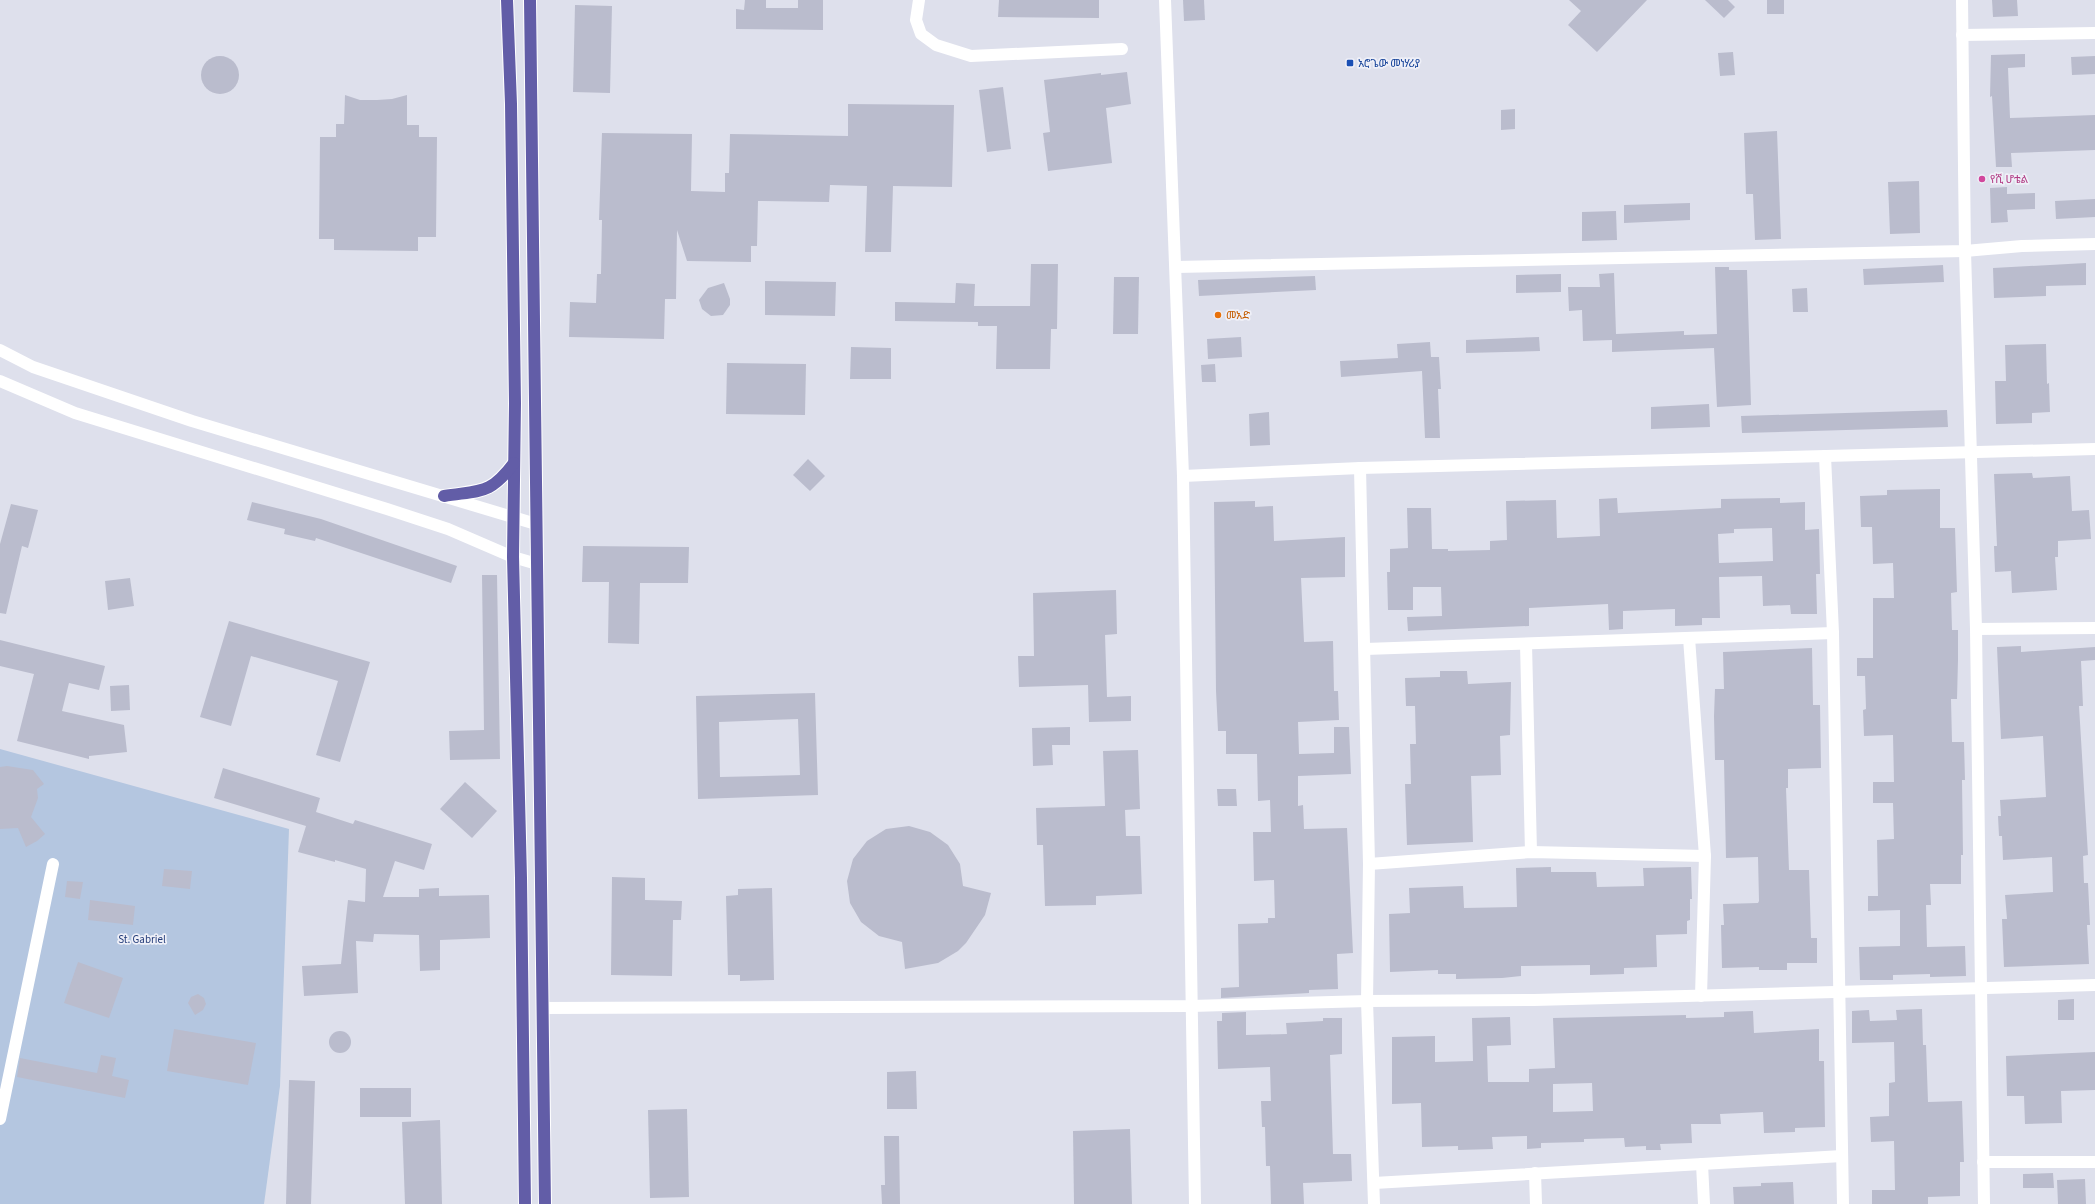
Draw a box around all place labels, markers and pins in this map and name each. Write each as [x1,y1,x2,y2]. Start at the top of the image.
place label: አሮጌው መነሃሪያ [1358,56,1420,71]
marker: አሮጌው መነሃሪያ [1345,58,1355,68]
place label: የሺ ሆቴል [1990,172,2029,187]
marker: የሺ ሆቴል [1977,174,1987,184]
place label: መአድ [1226,308,1250,323]
marker: መአድ [1213,310,1223,320]

